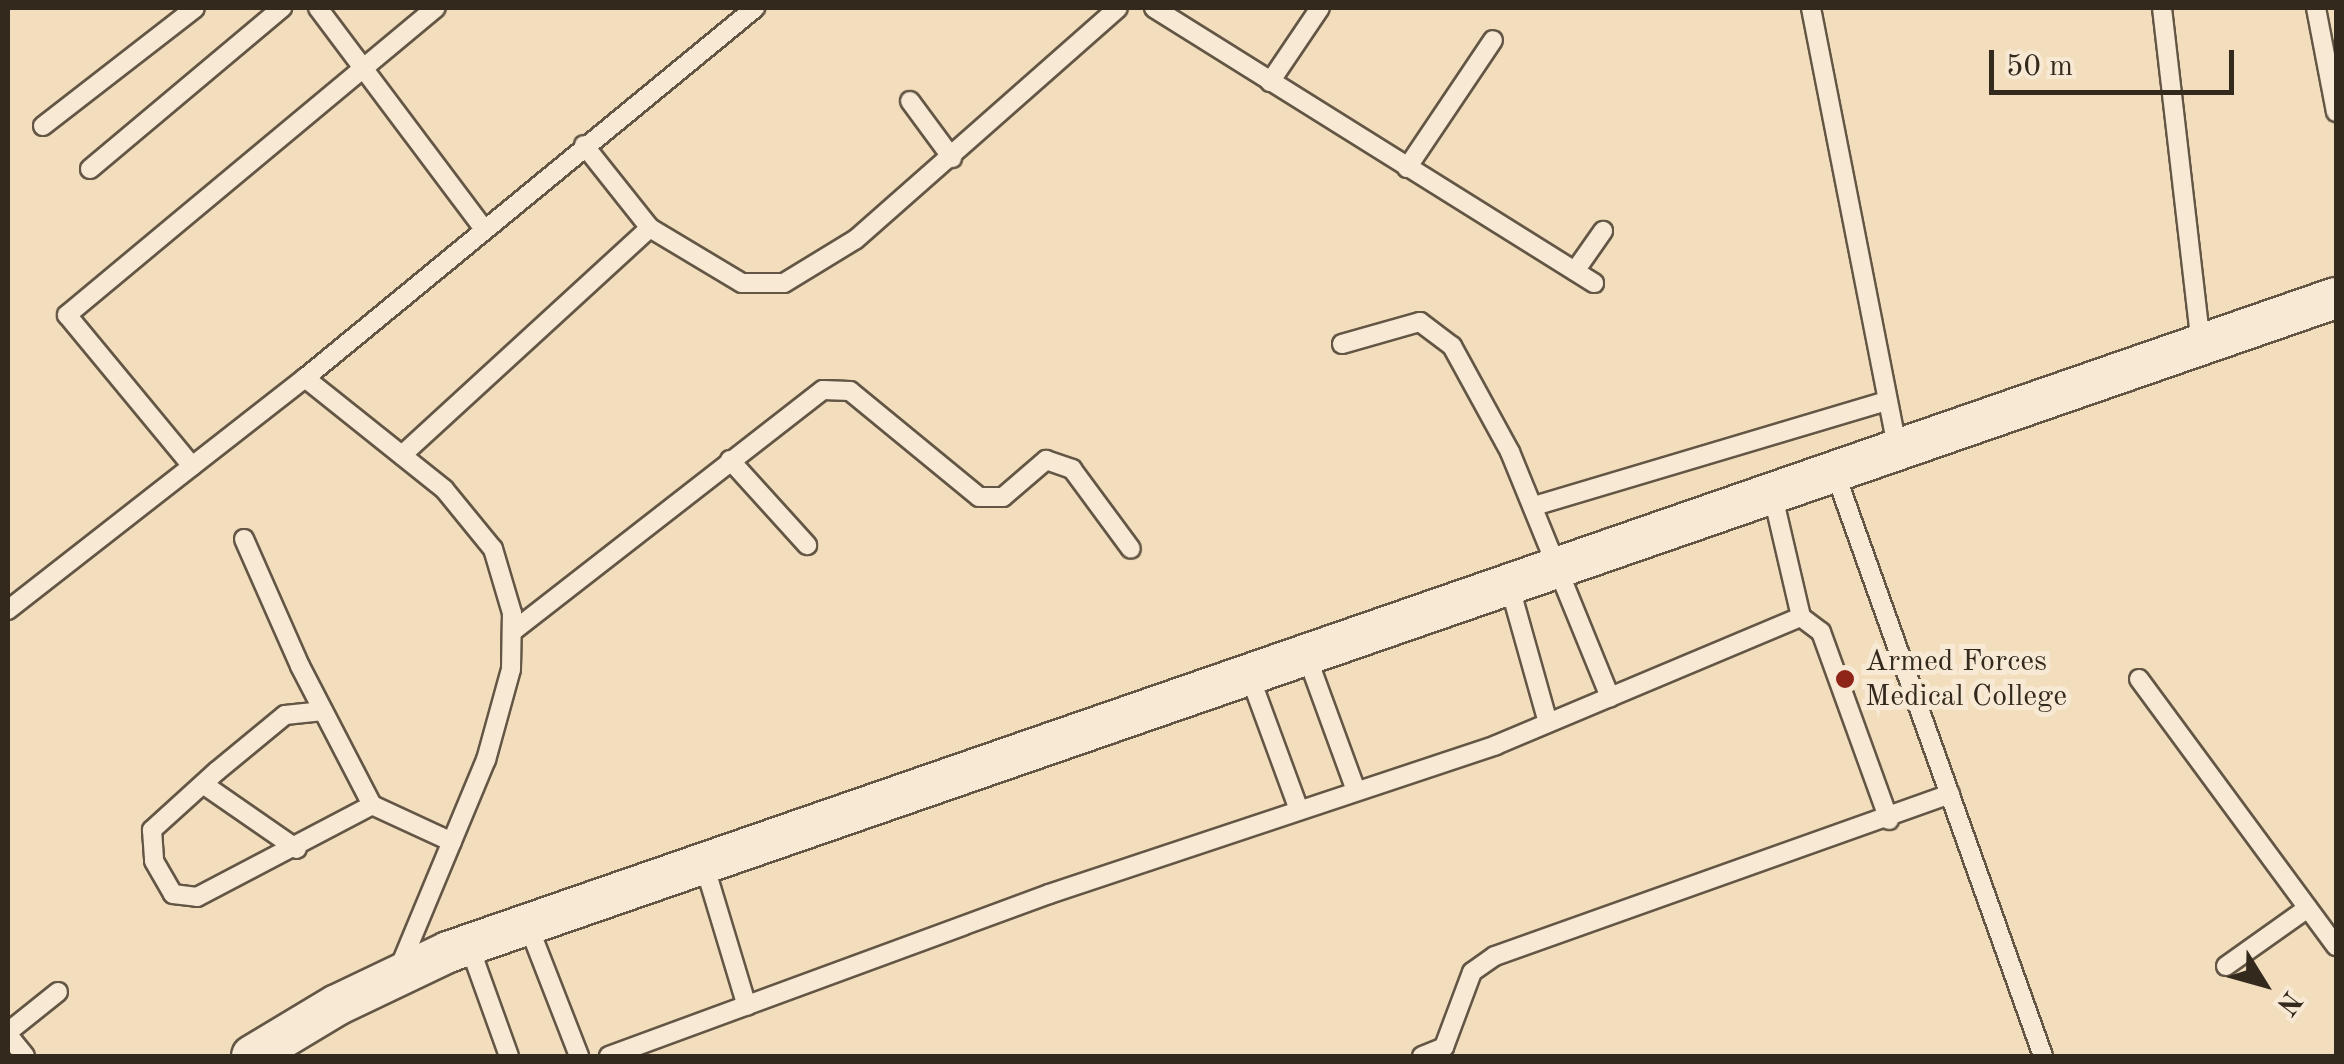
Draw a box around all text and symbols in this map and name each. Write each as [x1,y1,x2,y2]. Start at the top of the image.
scale bar [1994,30,2239,92]
text: 50 m [2006,52,2073,82]
place label: Armed Forces Medical College [1865,644,2067,714]
marker: Armed Forces Medical College [1834,668,1856,690]
north arrow [2214,934,2314,1034]
text: N [2270,985,2306,1019]

